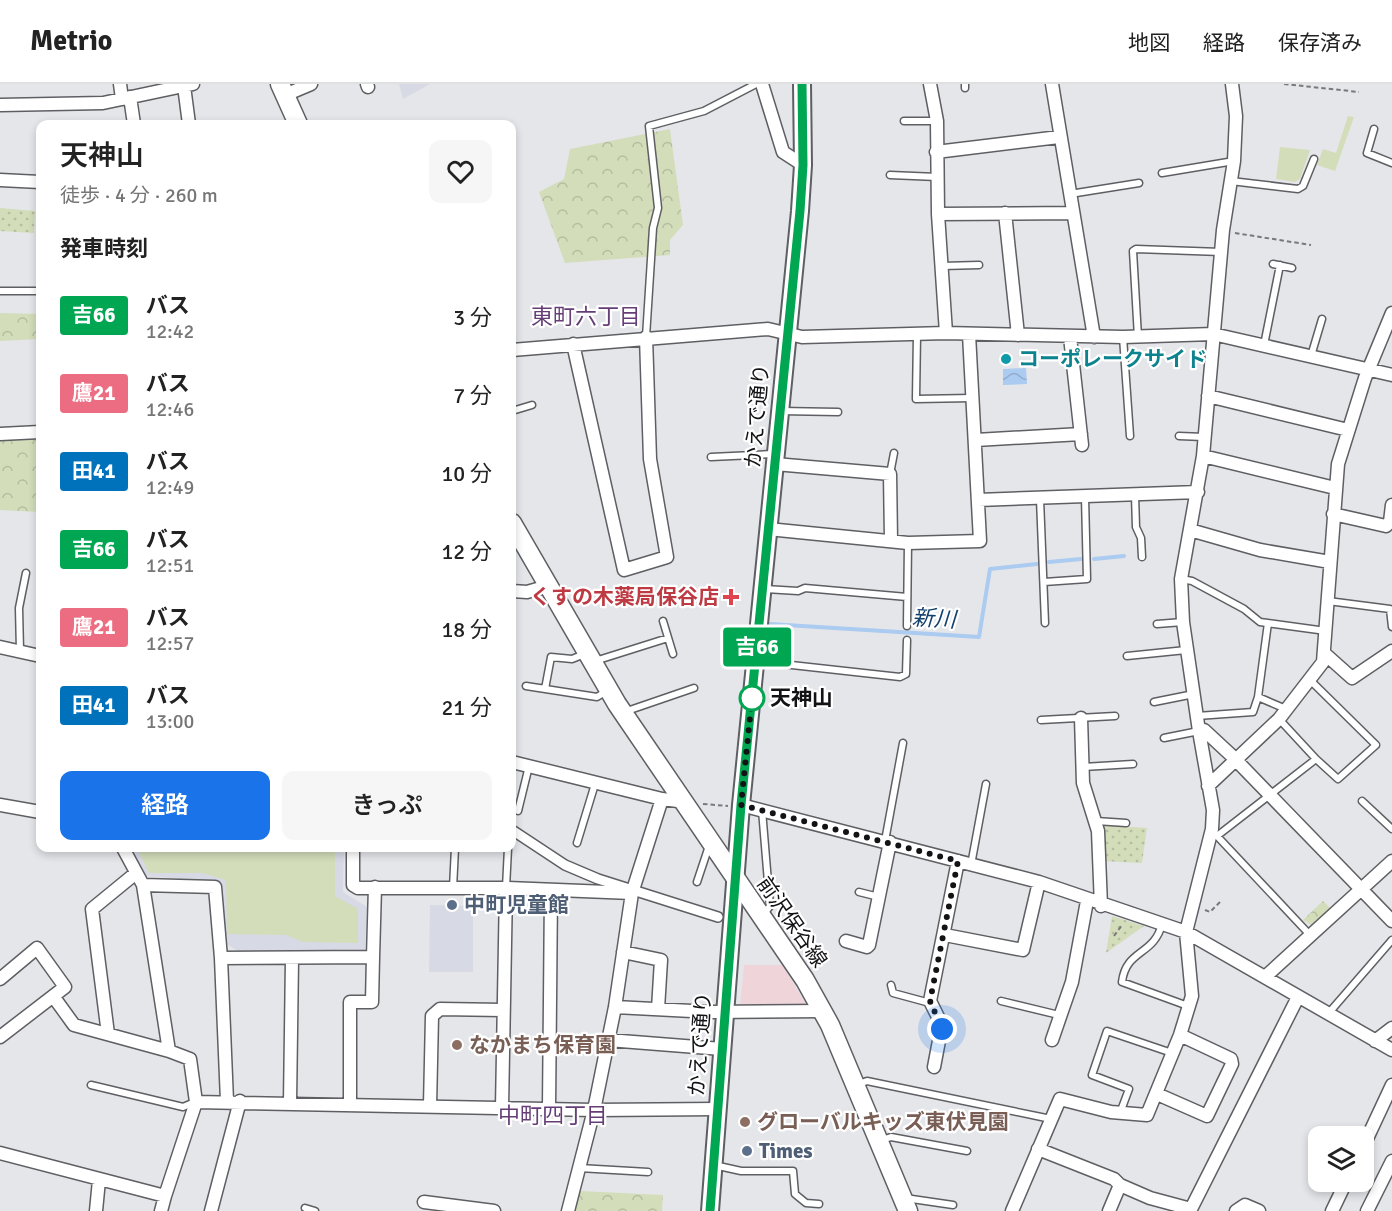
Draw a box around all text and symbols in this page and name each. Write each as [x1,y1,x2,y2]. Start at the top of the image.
text: Metrio [30,24,112,58]
text: 地図 [1128,30,1170,56]
text: 経路 [1203,30,1245,56]
text: 保存済み [1278,30,1362,56]
text: 天神山 [60,139,144,173]
button: heart [429,140,492,203]
text: 徒歩 · 4 分 · 260 m [60,183,218,208]
text: 発車時刻 [60,235,148,262]
text: バス [146,292,190,319]
text: 吉66 [72,302,116,328]
district label: 東町六丁目 [531,303,641,330]
text: 3 分 [453,304,492,331]
text: 12:42 [146,319,194,344]
place label: コーポレークサイド [1018,346,1207,372]
marker: コーポレークサイド [999,352,1013,366]
street label: かえで通り [740,363,774,469]
text: バス [146,370,190,397]
text: 鷹21 [72,380,116,406]
text: 7 分 [453,382,492,409]
text: 12:46 [146,397,194,422]
text: バス [146,448,190,475]
text: 田41 [72,458,116,484]
text: 10 分 [441,460,492,487]
text: 12:49 [146,475,194,500]
text: バス [146,526,190,553]
text: 吉66 [72,536,116,562]
text: 12 分 [441,538,492,565]
text: 12:51 [146,553,194,578]
place label: くすの木薬局保谷店 [530,584,719,610]
marker: くすの木薬局保谷店 [724,590,738,604]
text: バス [146,604,190,631]
water label: 新川 [911,604,959,633]
text: 鷹21 [72,614,116,640]
text: 18 分 [441,616,492,643]
line badge: 吉66 [722,628,792,666]
text: 12:57 [146,631,194,656]
text: 吉66 [735,634,779,660]
text: バス [146,682,190,709]
marker: 天神山 [739,685,765,711]
place label: 天神山 [770,685,833,711]
text: 田41 [72,692,116,718]
text: 21 分 [441,694,492,721]
text: 13:00 [146,709,194,734]
button: 経路 [60,771,270,840]
button: きっぷ [282,771,492,840]
street label: 前沢保谷線 [751,872,833,972]
place label: 中町児童館 [464,892,569,918]
marker: 中町児童館 [445,898,459,912]
street label: かえで通り [683,991,717,1097]
your location [927,1014,957,1044]
place label: なかまち保育園 [469,1032,616,1058]
marker: なかまち保育園 [450,1038,464,1052]
district label: 中町四丁目 [498,1102,608,1129]
place label: グローバルキッズ東伏見園 [757,1109,1009,1135]
marker: グローバルキッズ東伏見園 [738,1115,752,1129]
map controls [1308,1126,1374,1192]
button: layers [1308,1126,1374,1192]
place label: Times [759,1138,813,1164]
marker: Times [740,1144,754,1158]

